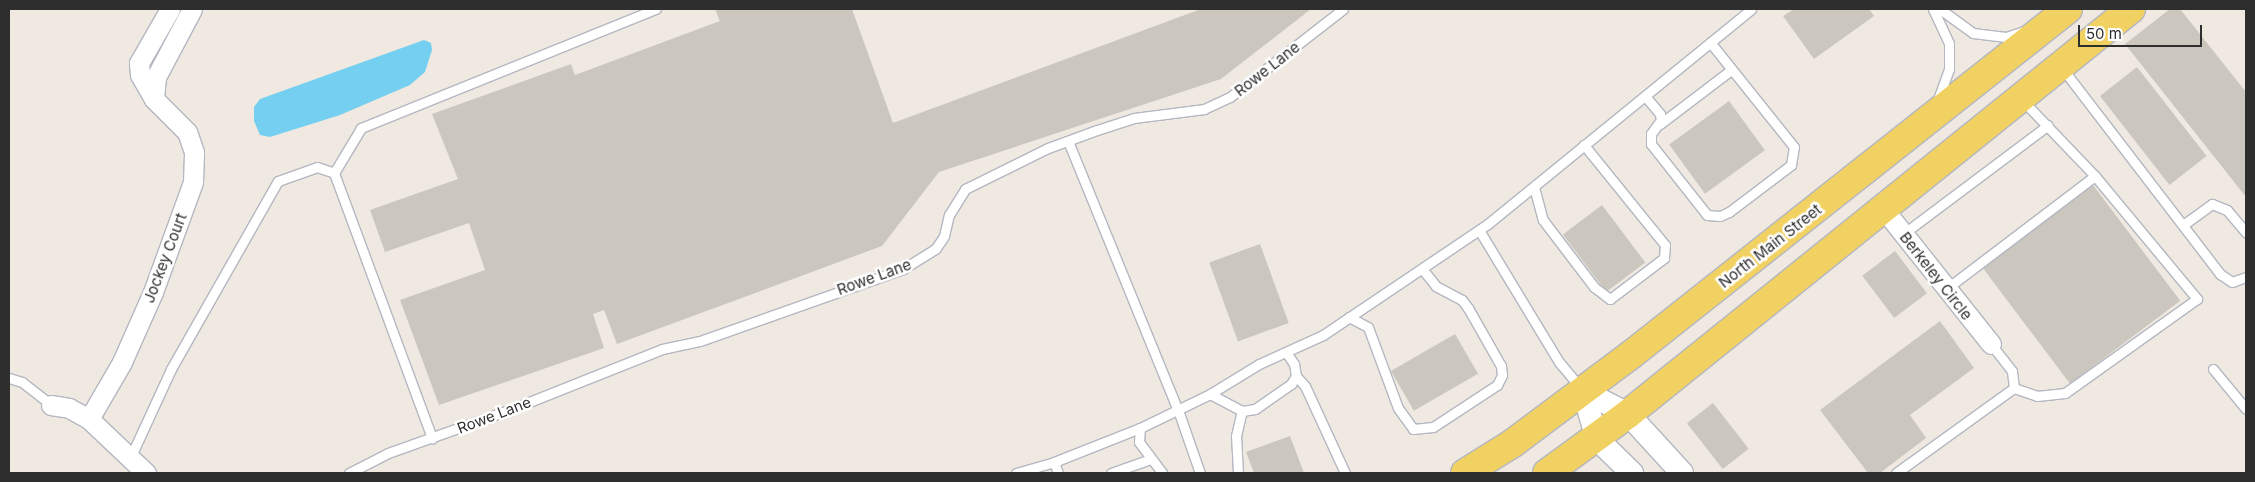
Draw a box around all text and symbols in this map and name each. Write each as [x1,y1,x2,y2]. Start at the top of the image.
scale bar [2080,15,2204,47]
text: 50 m [2086,24,2122,43]
street label: Rowe Lane [1231,38,1303,100]
street label: North Main Street [1715,200,1825,292]
street label: Jockey Court [140,211,190,305]
street label: Berkeley Circle [1896,228,1976,324]
street label: Rowe Lane [834,255,914,299]
street label: Rowe Lane [455,393,533,437]

